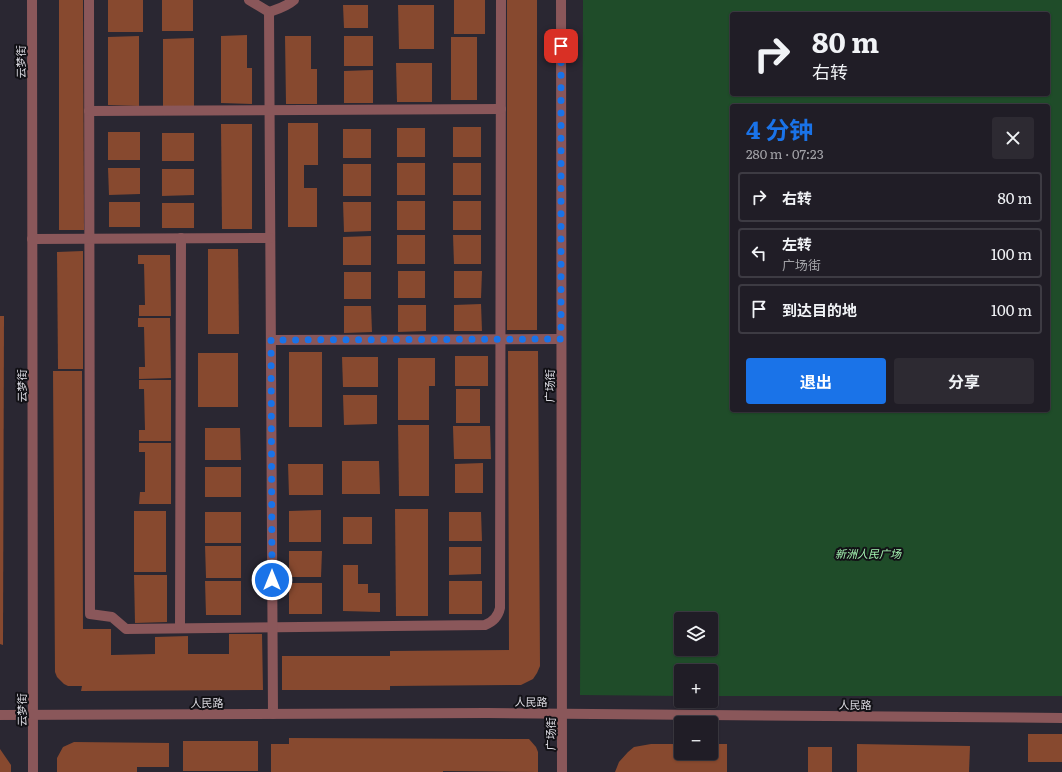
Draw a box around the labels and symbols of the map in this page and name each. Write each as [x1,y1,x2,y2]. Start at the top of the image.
pin [544,29,578,63]
street label: 云梦街 [12,46,28,79]
street label: 云梦街 [13,370,29,403]
street label: 广场街 [541,370,557,403]
park label: 新洲人民广场 [835,545,902,561]
position arrow [251,559,293,601]
street label: 人民路 [514,693,548,709]
street label: 云梦街 [13,694,29,727]
street label: 人民路 [191,694,224,710]
street label: 人民路 [838,696,872,712]
street label: 广场街 [542,718,558,751]

